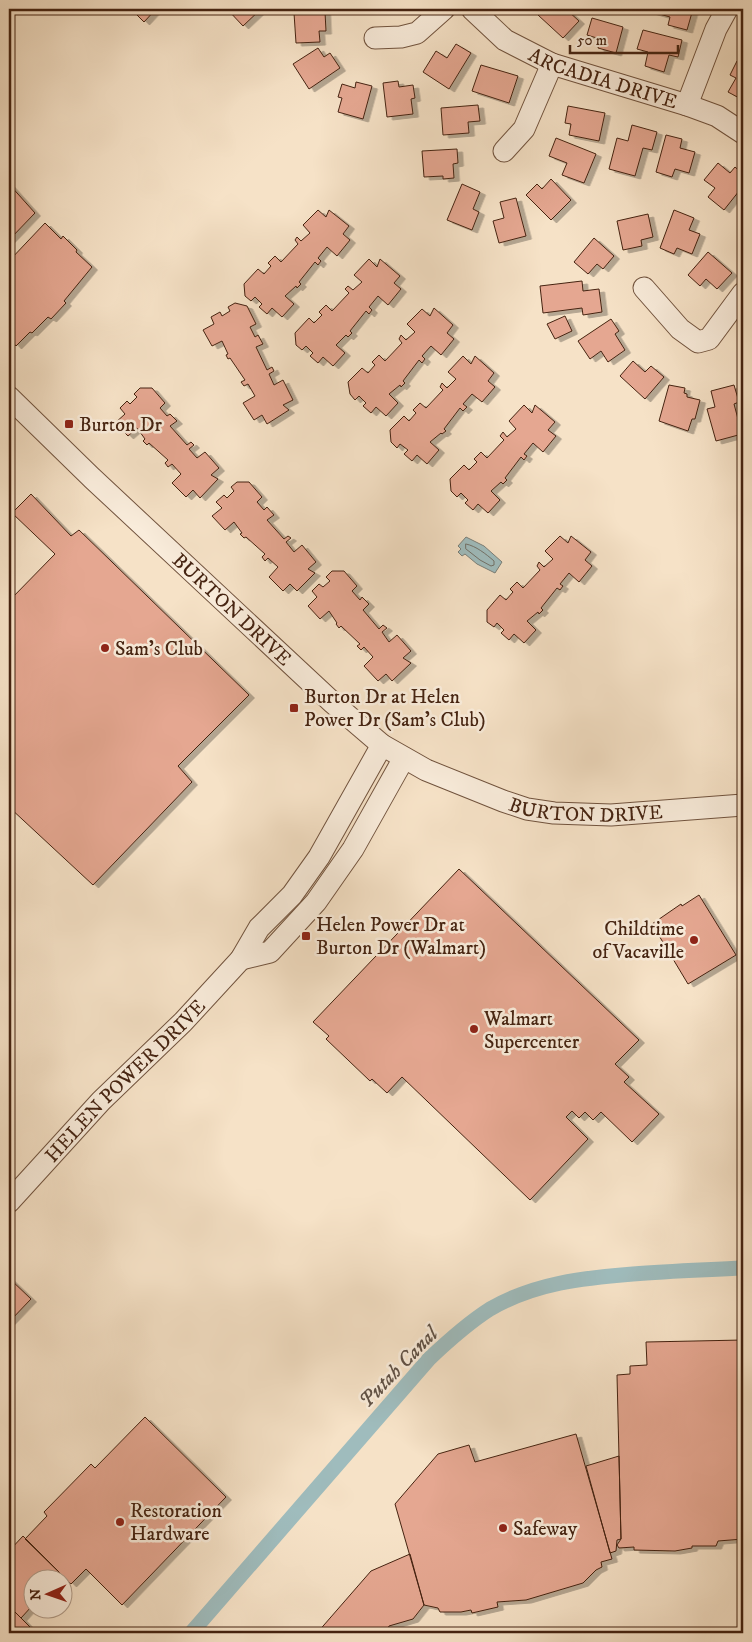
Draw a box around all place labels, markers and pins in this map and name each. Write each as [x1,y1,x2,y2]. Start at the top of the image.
place label: Burton Dr [79,413,163,438]
marker: Burton Dr [63,418,75,430]
place label: Sam's Club [115,637,203,662]
marker: Sam's Club [99,642,111,654]
place label: Burton Dr at Helen Power Dr (Sam's Club) [304,685,486,733]
marker: Burton Dr at Helen Power Dr (Sam's Club) [288,702,300,714]
place label: Helen Power Dr at Burton Dr (Walmart) [316,913,486,961]
place label: Childtime of Vacaville [593,917,684,965]
marker: Helen Power Dr at Burton Dr (Walmart) [300,930,312,942]
marker: Childtime of Vacaville [688,934,700,946]
place label: Walmart Supercenter [483,1007,580,1055]
marker: Walmart Supercenter [468,1023,480,1035]
place label: Restoration Hardware [130,1499,222,1547]
marker: Restoration Hardware [114,1516,126,1528]
place label: Safeway [513,1517,578,1542]
marker: Safeway [497,1522,509,1534]

